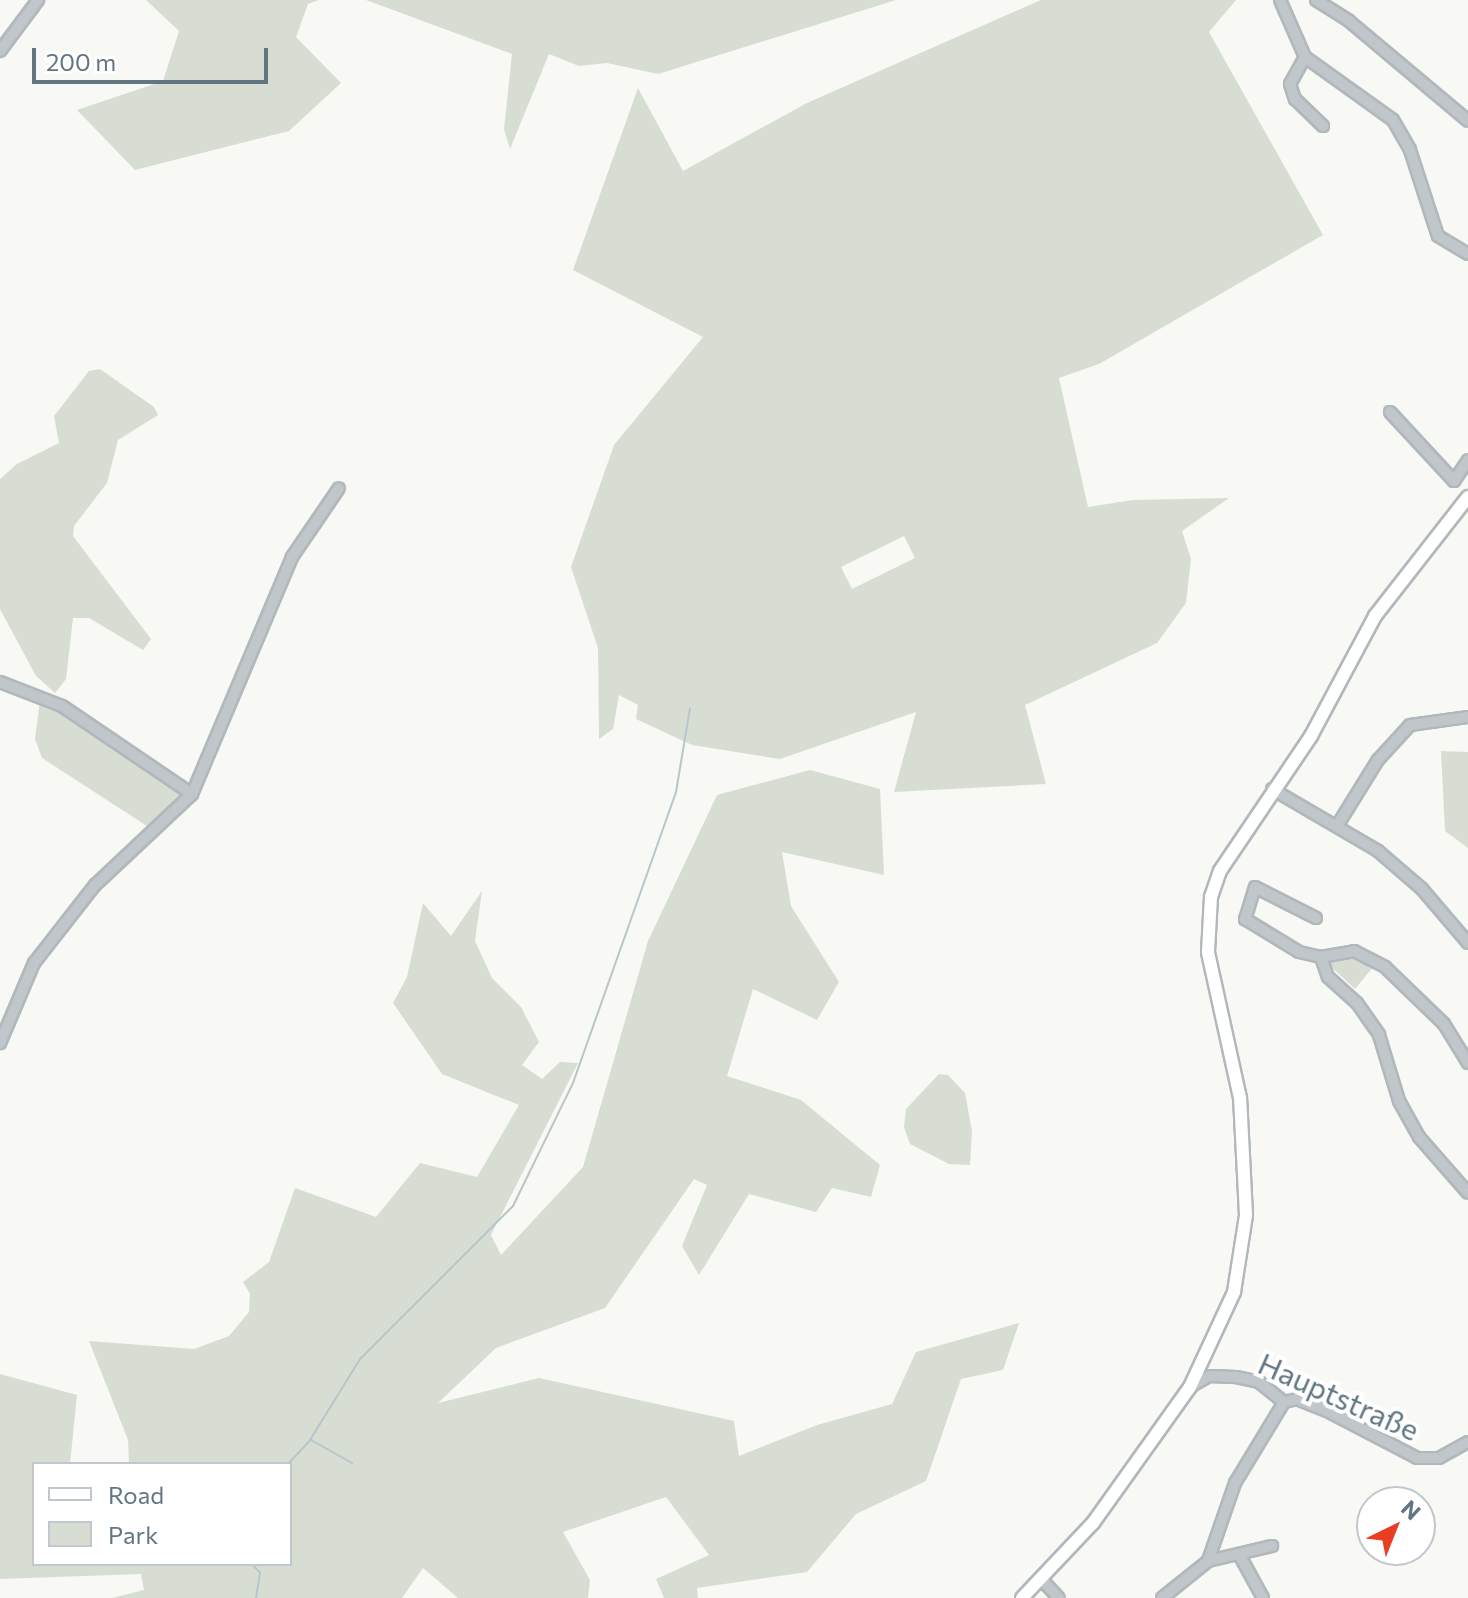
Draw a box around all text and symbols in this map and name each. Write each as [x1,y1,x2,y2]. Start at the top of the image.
scale bar [36,32,272,82]
text: 200 m [46,47,116,76]
street label: Hauptstraße [1253,1345,1425,1447]
legend [32,1462,292,1566]
text: Road [108,1480,164,1509]
north arrow [1356,1486,1436,1566]
text: N [1396,1494,1427,1525]
text: Park [108,1520,158,1549]

